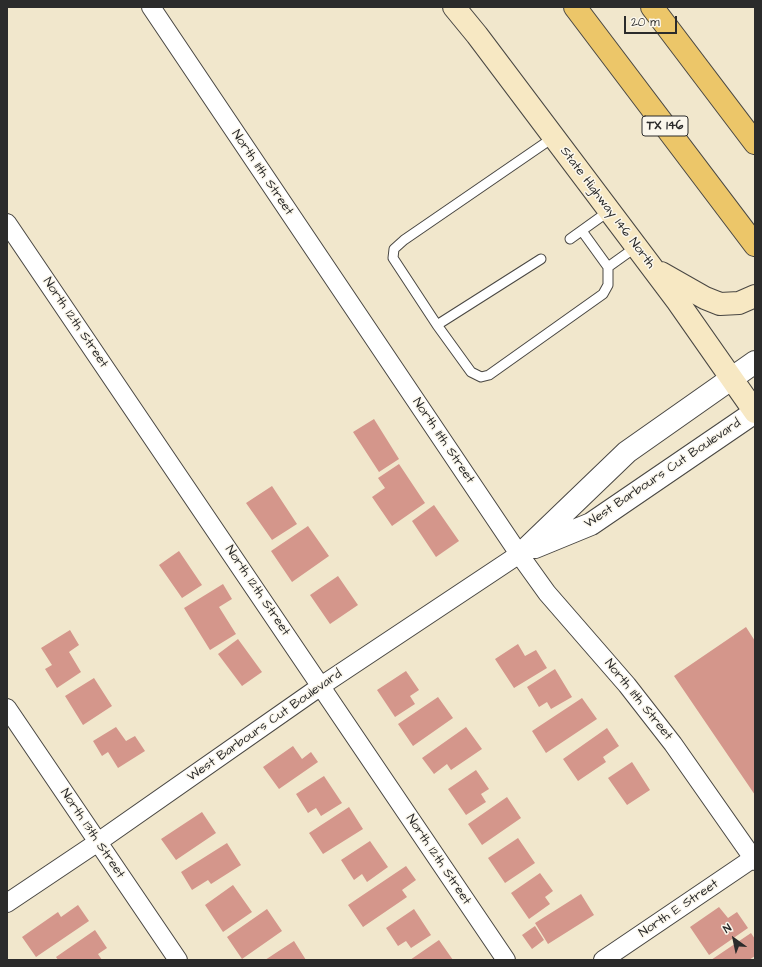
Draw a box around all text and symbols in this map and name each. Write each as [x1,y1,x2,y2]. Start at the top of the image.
scale bar [626,8,679,34]
text: 20 m [631,14,660,31]
road number: TX 146 [642,116,688,136]
street label: North 11th Street [228,127,296,219]
street label: State Highway 146 North [556,144,658,272]
street label: North 12th Street [39,275,111,371]
street label: North 11th Street [409,395,477,487]
street label: West Barbours Cut Boulevard [582,416,744,532]
street label: North 12th Street [221,543,293,639]
street label: North 11th Street [601,656,675,744]
street label: West Barbours Cut Boulevard [185,667,345,785]
street label: North 13th Street [56,786,128,882]
street label: North 12th Street [402,812,474,908]
street label: North E Street [636,877,722,941]
north arrow [714,919,754,959]
text: N [720,920,734,937]

